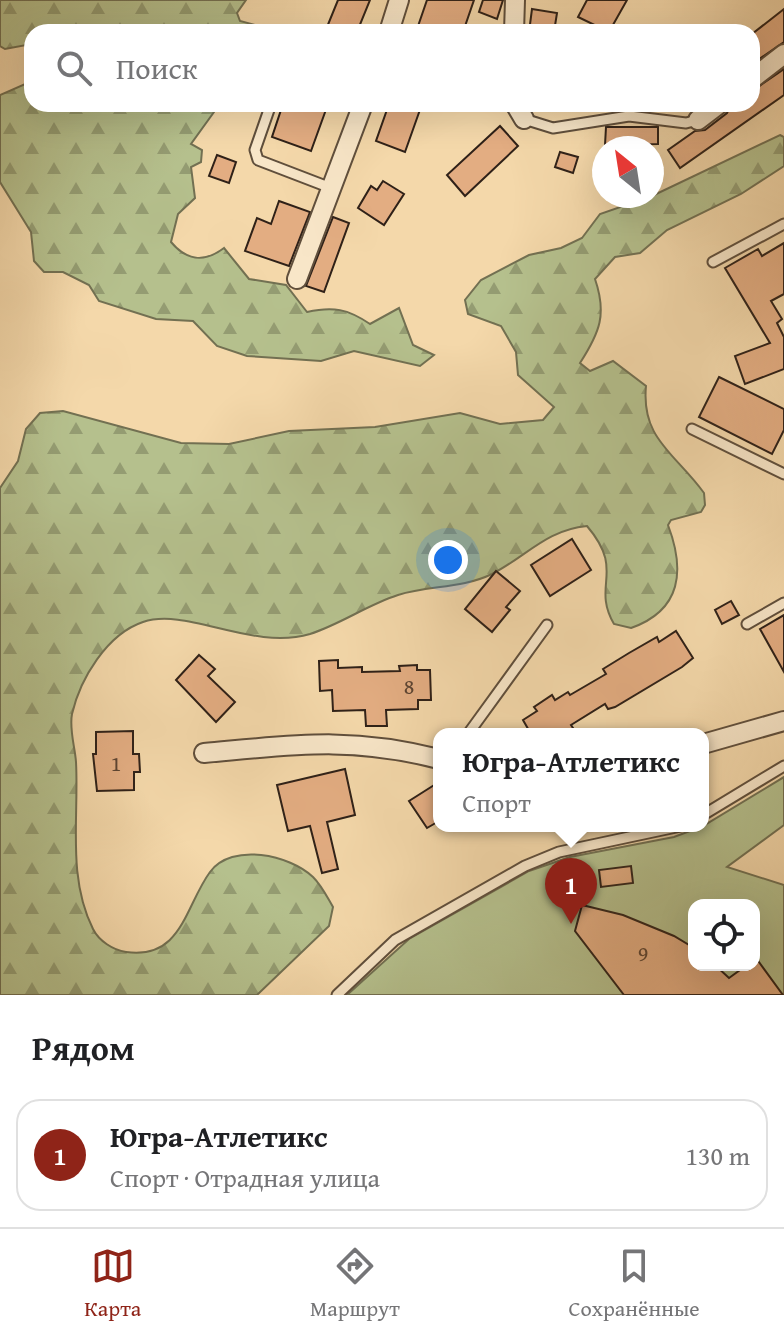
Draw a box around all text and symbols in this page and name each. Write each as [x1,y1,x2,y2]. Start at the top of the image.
search box [24,24,760,112]
icon: search [52,46,96,90]
text: Поиск [116,46,198,90]
north arrow [592,136,664,208]
your location [428,540,468,580]
house number: 8 [404,670,414,702]
popup [433,728,709,832]
text: Югра-Атлетикс [462,739,680,783]
house number: 1 [111,747,121,779]
text: Спорт [462,783,531,822]
pin: 1 [545,858,597,924]
map controls [688,899,760,971]
button: locate [688,899,760,971]
house number: 9 [638,937,648,969]
text: Рядом [32,1023,135,1072]
text: Югра-Атлетикс [110,1114,328,1158]
text: 1 [53,1136,67,1175]
text: 130 m [685,1136,750,1175]
text: Спорт · Отрадная улица [110,1158,380,1197]
tab: Карта [84,1244,141,1324]
tab: Маршрут [310,1244,400,1324]
tab: Сохранённые [569,1244,700,1324]

